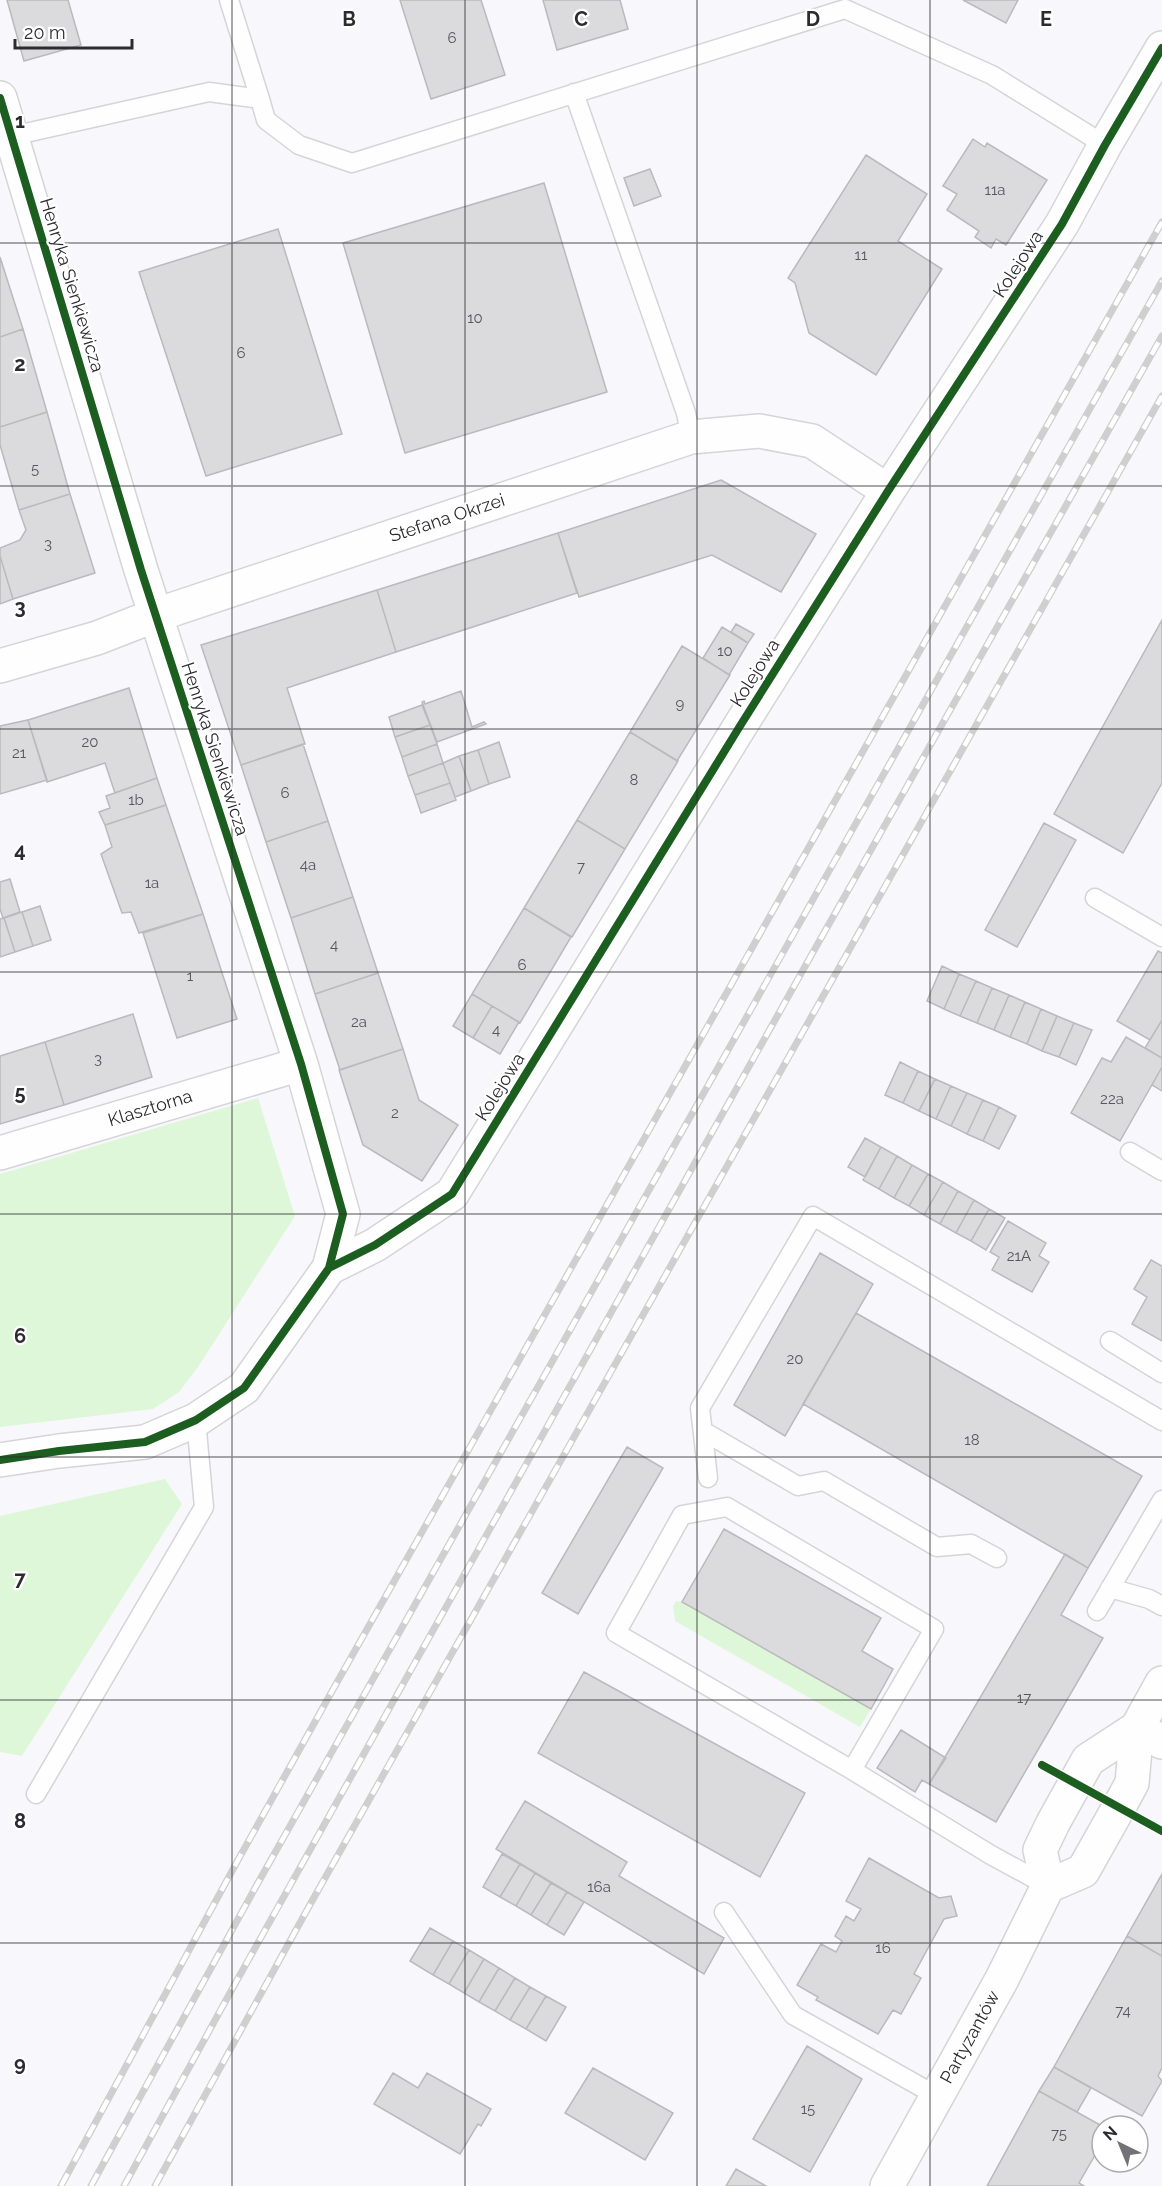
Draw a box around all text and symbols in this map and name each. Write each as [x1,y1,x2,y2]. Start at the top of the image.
text: B [342,7,356,31]
text: C [574,7,588,31]
text: D [806,7,820,31]
text: E [1040,7,1052,31]
scale bar [15,12,132,50]
text: 20 m [24,22,66,43]
house number: 6 [447,29,457,47]
text: 1 [15,109,25,133]
house number: 11a [984,181,1006,199]
street label: Henryka Sienkiewicza [36,195,109,374]
street label: Kolejowa [988,226,1047,301]
house number: 11 [855,246,868,264]
house number: 10 [467,309,483,327]
house number: 6 [236,344,246,362]
text: 2 [14,352,26,376]
house number: 5 [31,460,39,478]
street label: Stefana Okrzei [386,489,507,546]
house number: 3 [44,535,52,553]
text: 3 [14,595,26,619]
street label: Kolejowa [726,635,784,710]
house number: 10 [717,642,733,660]
street label: Henryka Sienkiewicza [178,660,253,838]
house number: 9 [676,695,685,713]
house number: 20 [82,733,99,751]
house number: 21 [12,744,27,762]
house number: 8 [630,771,639,789]
house number: 6 [280,784,290,802]
house number: 1b [128,791,144,809]
text: 4 [14,838,26,862]
house number: 4a [300,856,316,874]
house number: 7 [577,858,585,876]
house number: 1a [145,874,159,892]
house number: 4 [330,936,338,954]
house number: 6 [517,956,527,974]
house number: 1 [187,967,194,985]
house number: 2a [351,1013,367,1031]
house number: 4 [492,1021,500,1039]
street label: Kolejowa [471,1049,529,1124]
house number: 3 [94,1050,102,1068]
text: 5 [14,1081,26,1105]
street label: Klasztorna [105,1085,195,1130]
house number: 22a [1100,1090,1124,1108]
house number: 2 [391,1104,399,1122]
house number: 21A [1007,1247,1031,1265]
text: 6 [14,1324,26,1348]
house number: 20 [787,1350,804,1368]
house number: 18 [964,1431,980,1449]
text: 7 [14,1567,26,1591]
house number: 17 [1017,1689,1031,1707]
text: 8 [14,1809,26,1833]
house number: 16a [587,1878,611,1896]
house number: 16 [875,1939,891,1957]
street label: Partyzantów [935,1986,1004,2087]
house number: 74 [1115,2002,1131,2020]
text: 9 [14,2052,26,2076]
house number: 15 [801,2100,815,2118]
north arrow [1090,2114,1150,2174]
text: N [1099,2122,1121,2145]
house number: 75 [1051,2125,1067,2143]

